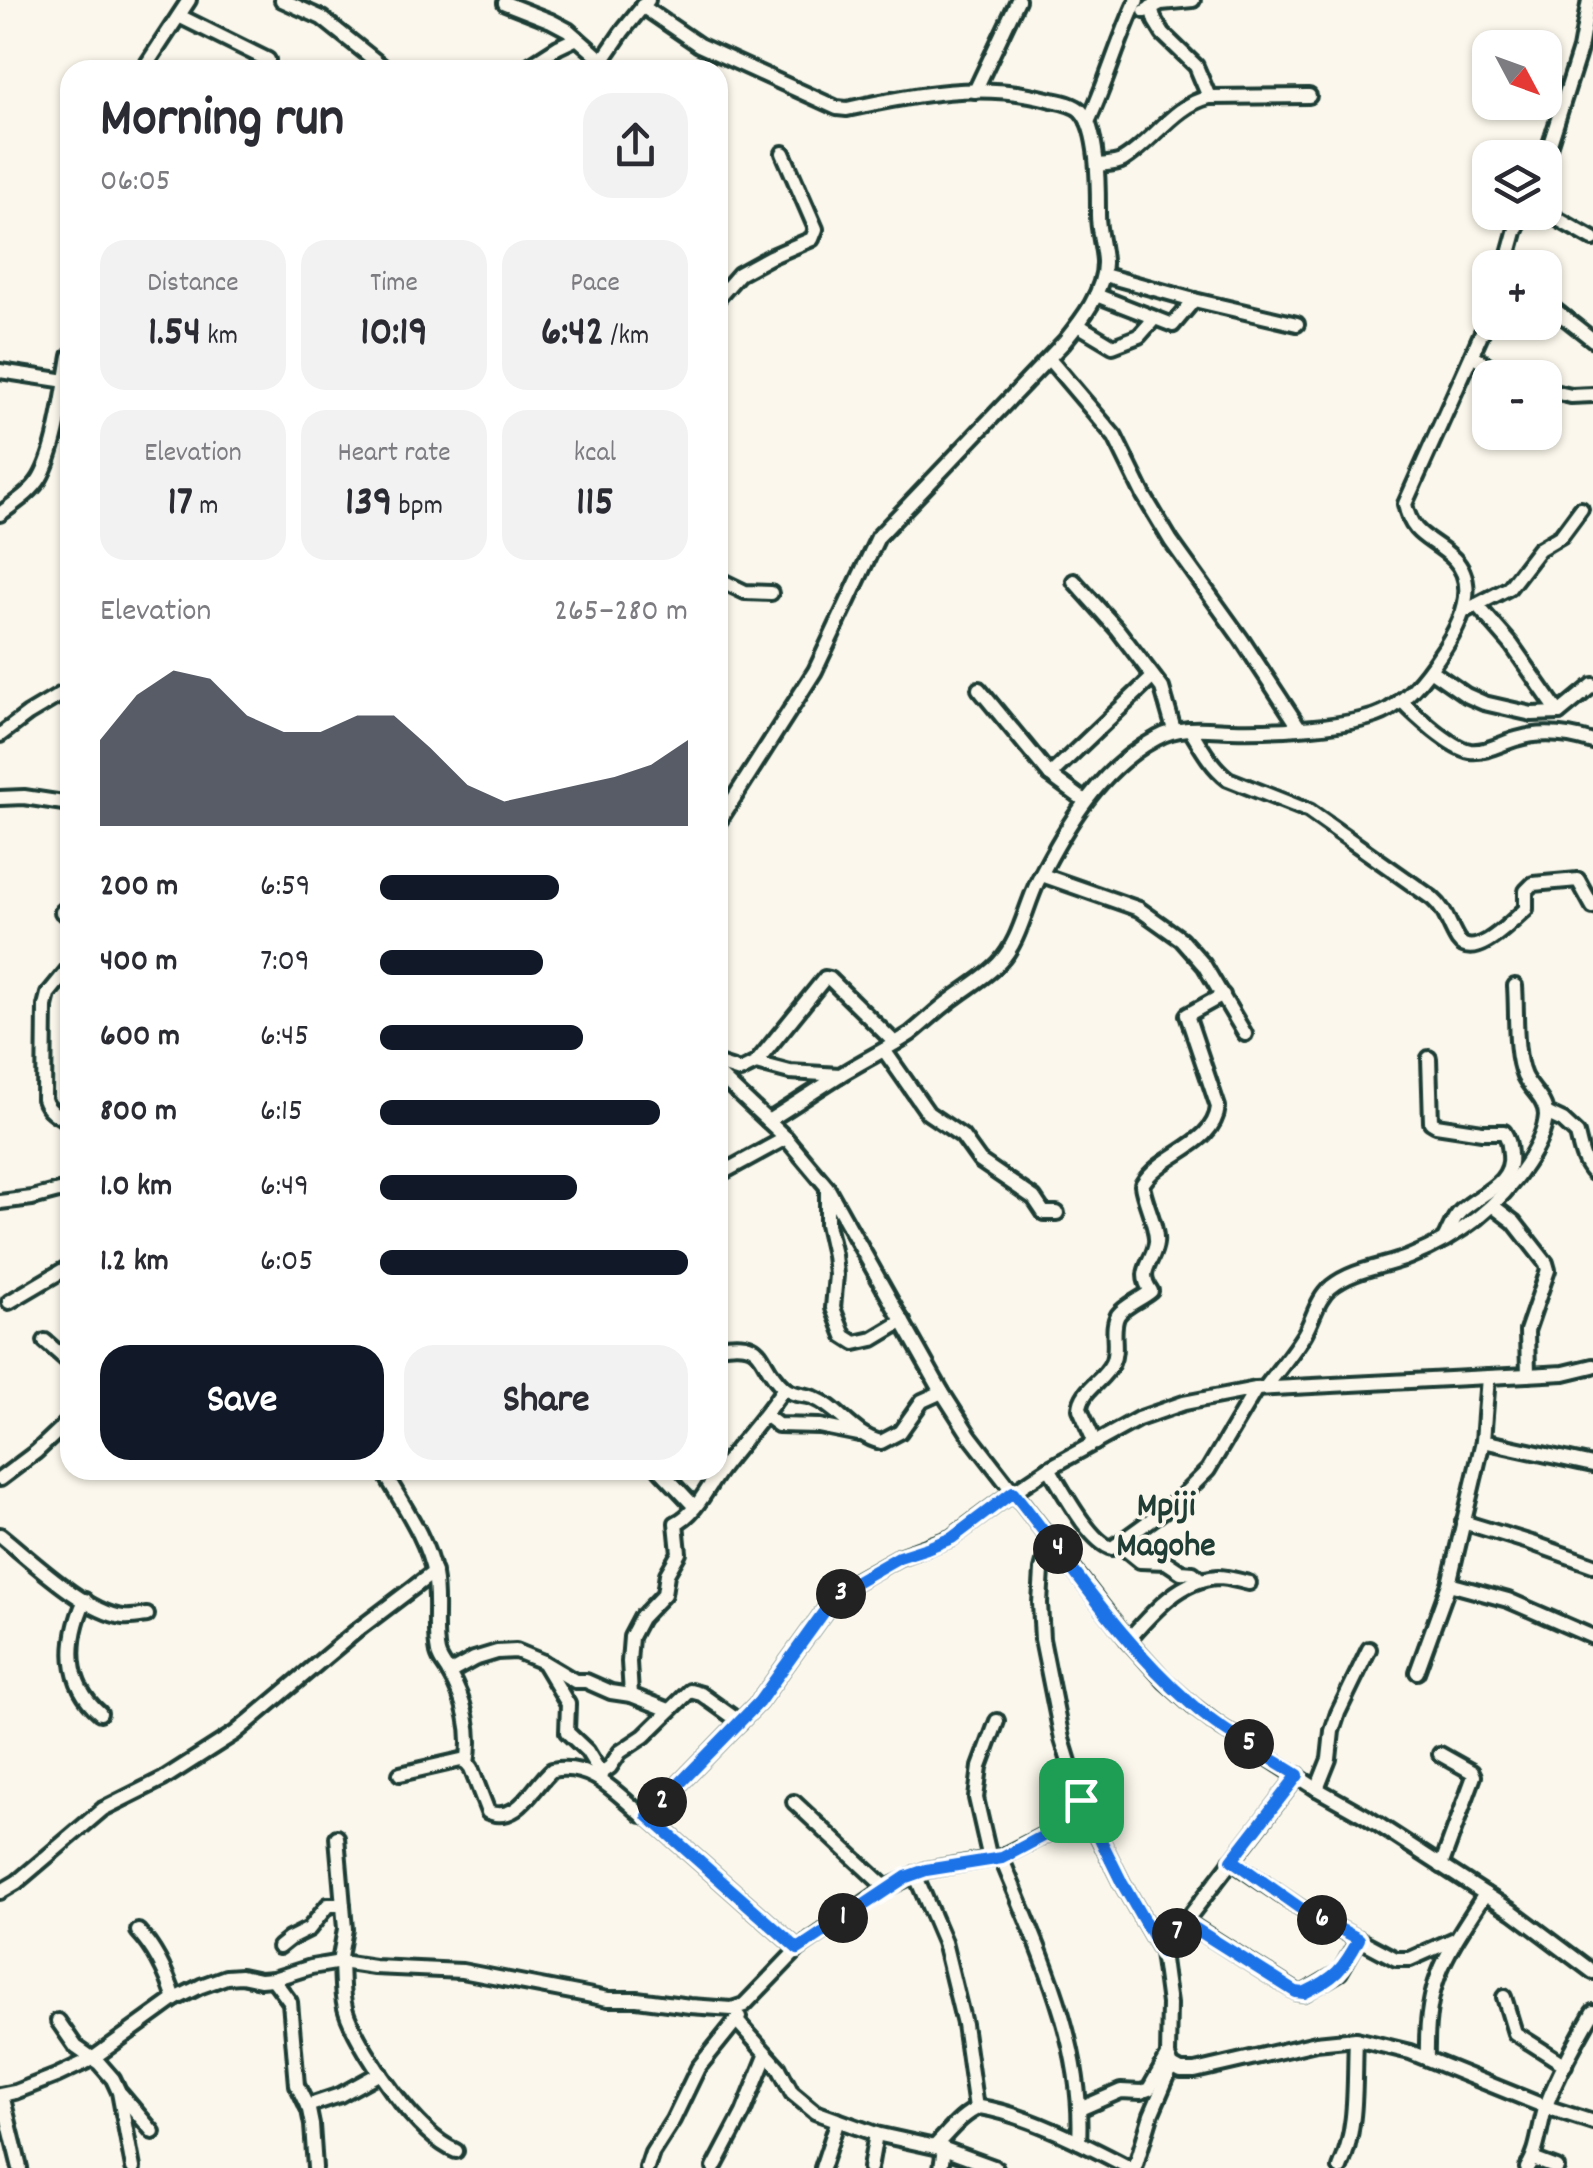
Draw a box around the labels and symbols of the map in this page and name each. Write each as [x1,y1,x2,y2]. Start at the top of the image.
north arrow [1472,30,1562,120]
district label: Mpiji Magohe [1116,1483,1216,1573]
pin: 4 [1033,1524,1083,1574]
pin: 3 [816,1569,866,1619]
pin: 5 [1224,1719,1274,1769]
pin [1039,1758,1124,1843]
pin: 2 [637,1777,687,1827]
pin: 1 [818,1893,868,1943]
pin: 6 [1297,1895,1347,1945]
pin: 7 [1152,1908,1202,1958]

